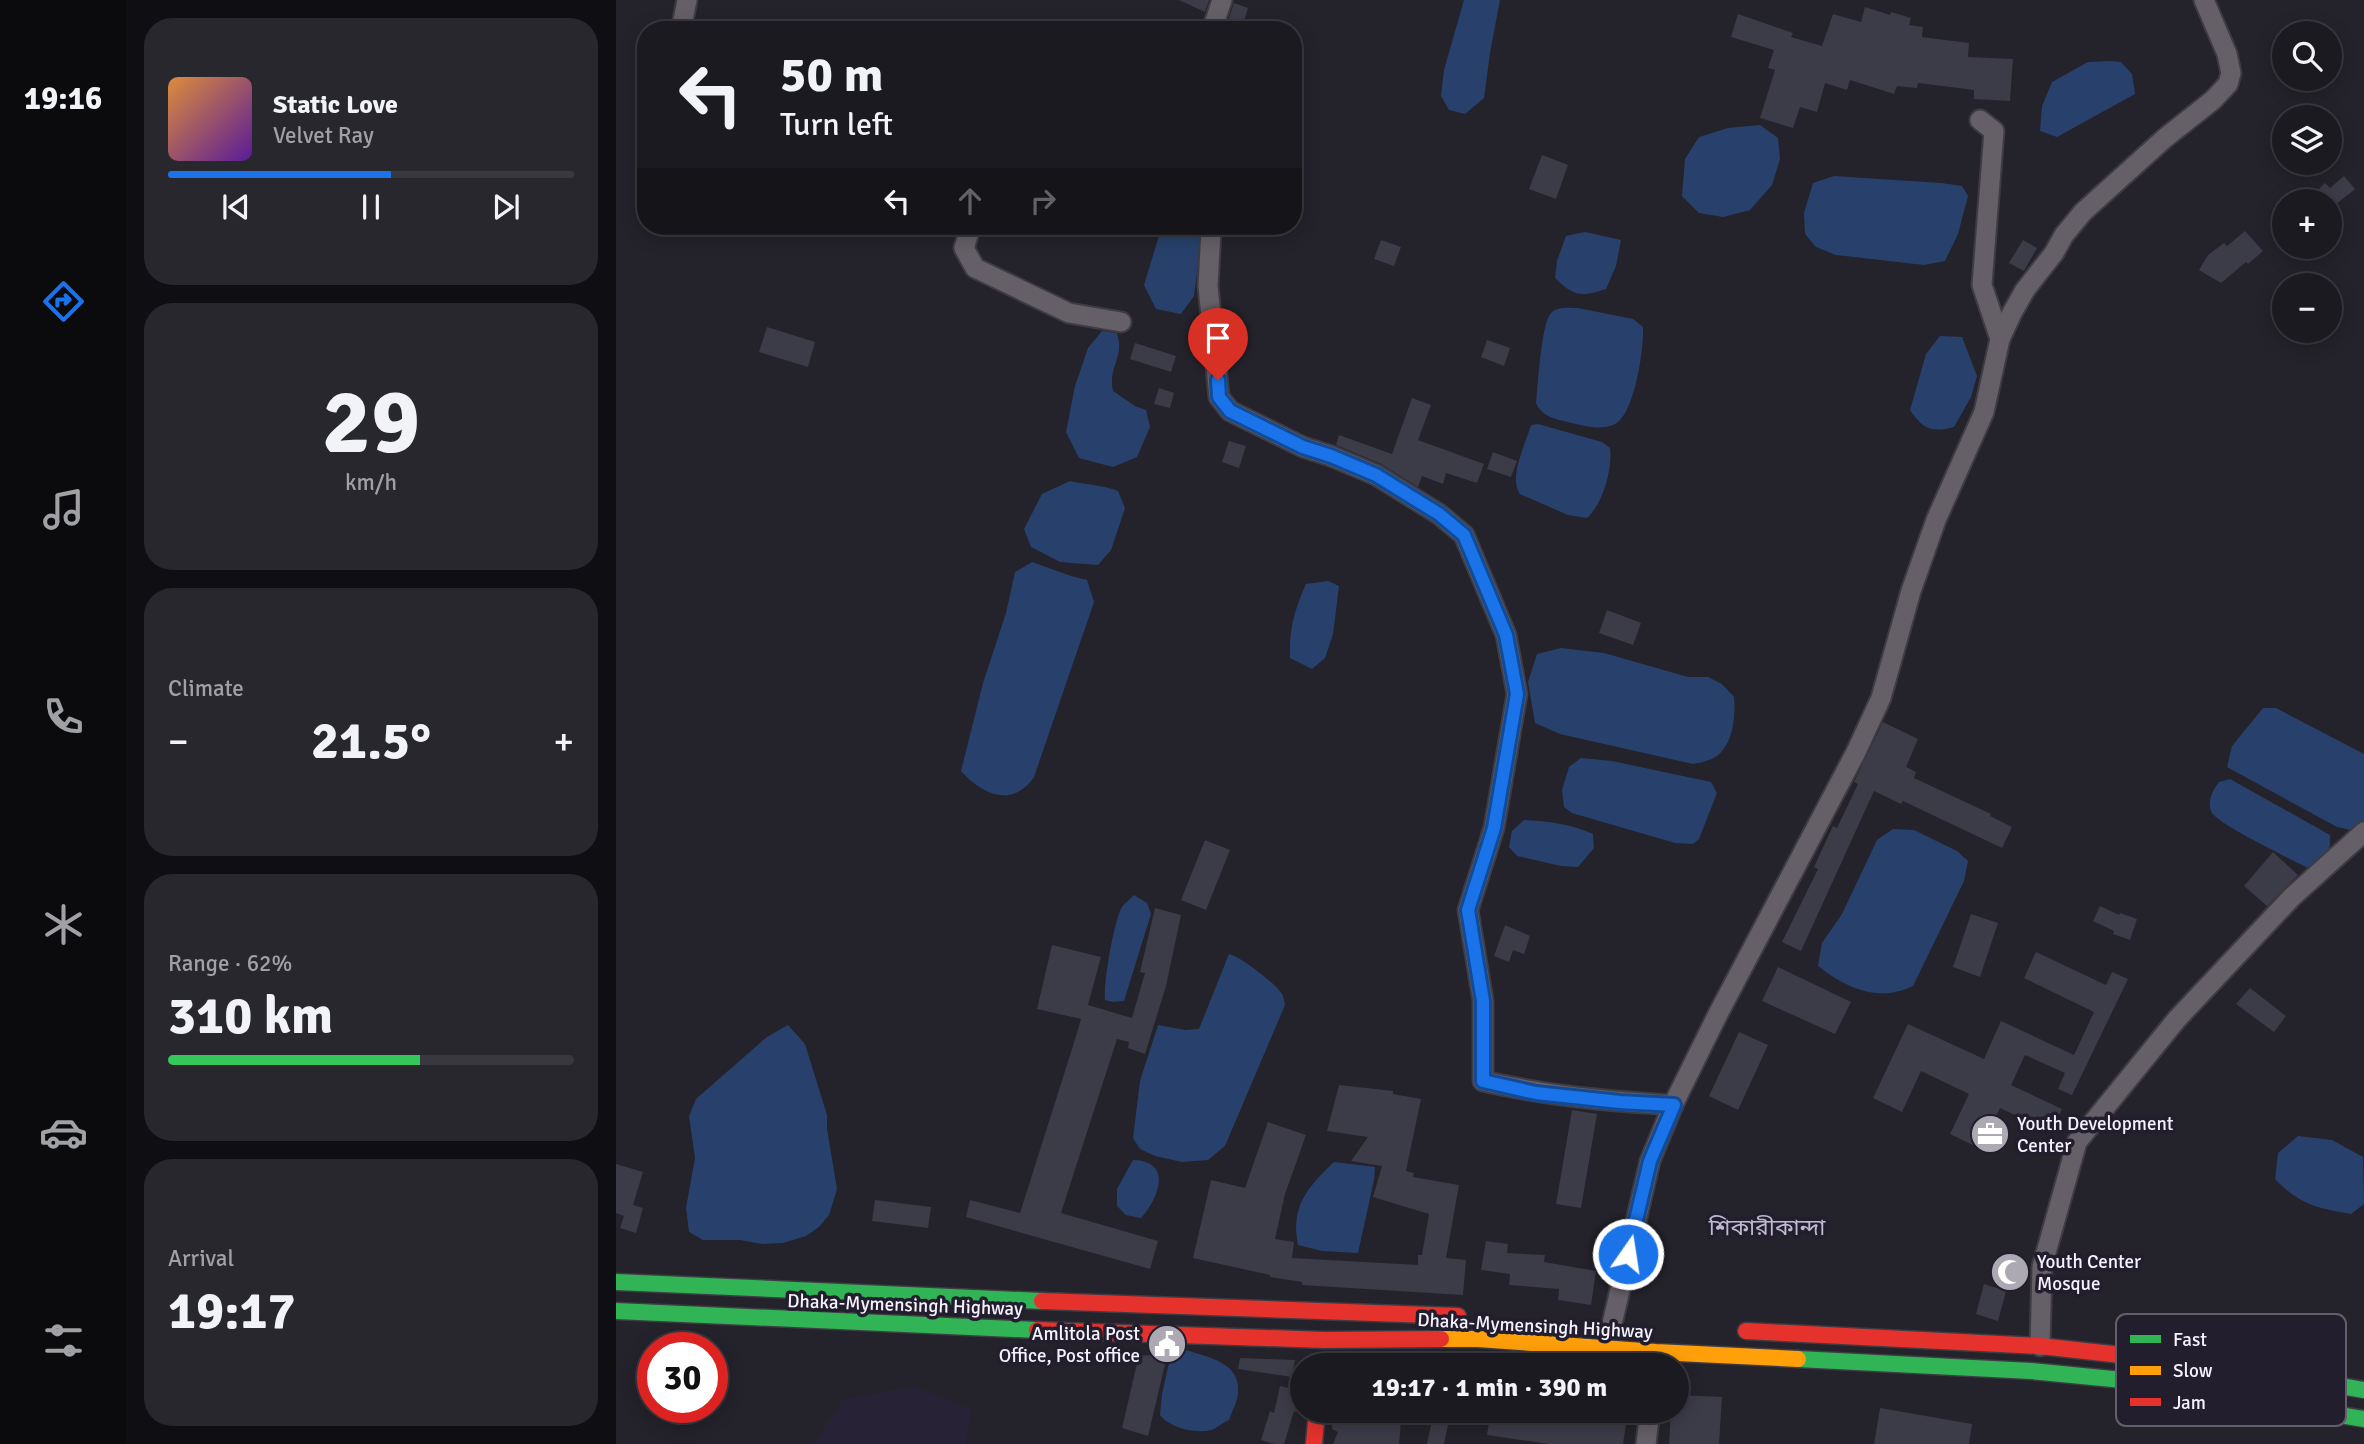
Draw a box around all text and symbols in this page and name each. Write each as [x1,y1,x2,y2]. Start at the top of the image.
map controls [2272,21,2342,343]
button: search [2272,21,2342,91]
text: 50 m [780,45,883,105]
icon: left [665,49,756,140]
text: 19:16 [24,79,102,118]
text: Static Love [273,89,398,121]
text: Turn left [780,105,893,144]
button: layers [2272,105,2342,175]
text: Velvet Ray [273,121,374,150]
icon: left [878,182,916,220]
icon: ahead [951,182,989,220]
icon: right [1024,182,1062,220]
icon: previous [217,188,255,226]
icon: pause [352,188,390,226]
icon: next [487,188,525,226]
button: + [2272,189,2342,259]
button: − [2272,273,2342,343]
icon: directions [39,277,88,326]
pin [1188,308,1248,380]
icon: arrive [1199,319,1237,357]
text: 29 [322,366,420,479]
text: km/h [345,468,397,497]
icon: music [39,485,88,534]
text: Climate [168,674,244,703]
icon: phone [39,692,88,741]
text: 21.5° [311,709,431,773]
text: − [168,718,189,765]
text: + [553,718,574,765]
icon: climate [39,900,88,949]
text: Range · 62% [168,949,292,978]
text: 310 km [168,984,333,1048]
icon: car [39,1108,88,1157]
place label: Youth Development Center [2017,1112,2174,1158]
office icon: Youth Development Center [1969,1113,2011,1155]
district label: শিকারীকান্দা [1708,1213,1826,1242]
position arrow [1591,1217,1665,1291]
text: Arrival [168,1244,234,1273]
place label: Youth Center Mosque [2037,1250,2141,1296]
mosque icon: Youth Center Mosque [1989,1251,2031,1293]
text: 19:17 [168,1279,296,1343]
street label: Dhaka-Mymensingh Highway [787,1289,1023,1321]
street label: Dhaka-Mymensingh Highway [1417,1308,1653,1344]
legend [2116,1314,2346,1426]
icon: filters [39,1316,88,1365]
place label: Amlitola Post Office, Post office [999,1322,1140,1368]
public building icon: Amlitola Post Office, Post office [1146,1323,1188,1365]
text: Fast [2173,1328,2207,1352]
speed limit sign: 30 [637,1332,728,1423]
text: Slow [2173,1359,2213,1383]
text: 19:17 · 1 min · 390 m [1372,1372,1607,1404]
text: Jam [2173,1391,2206,1415]

